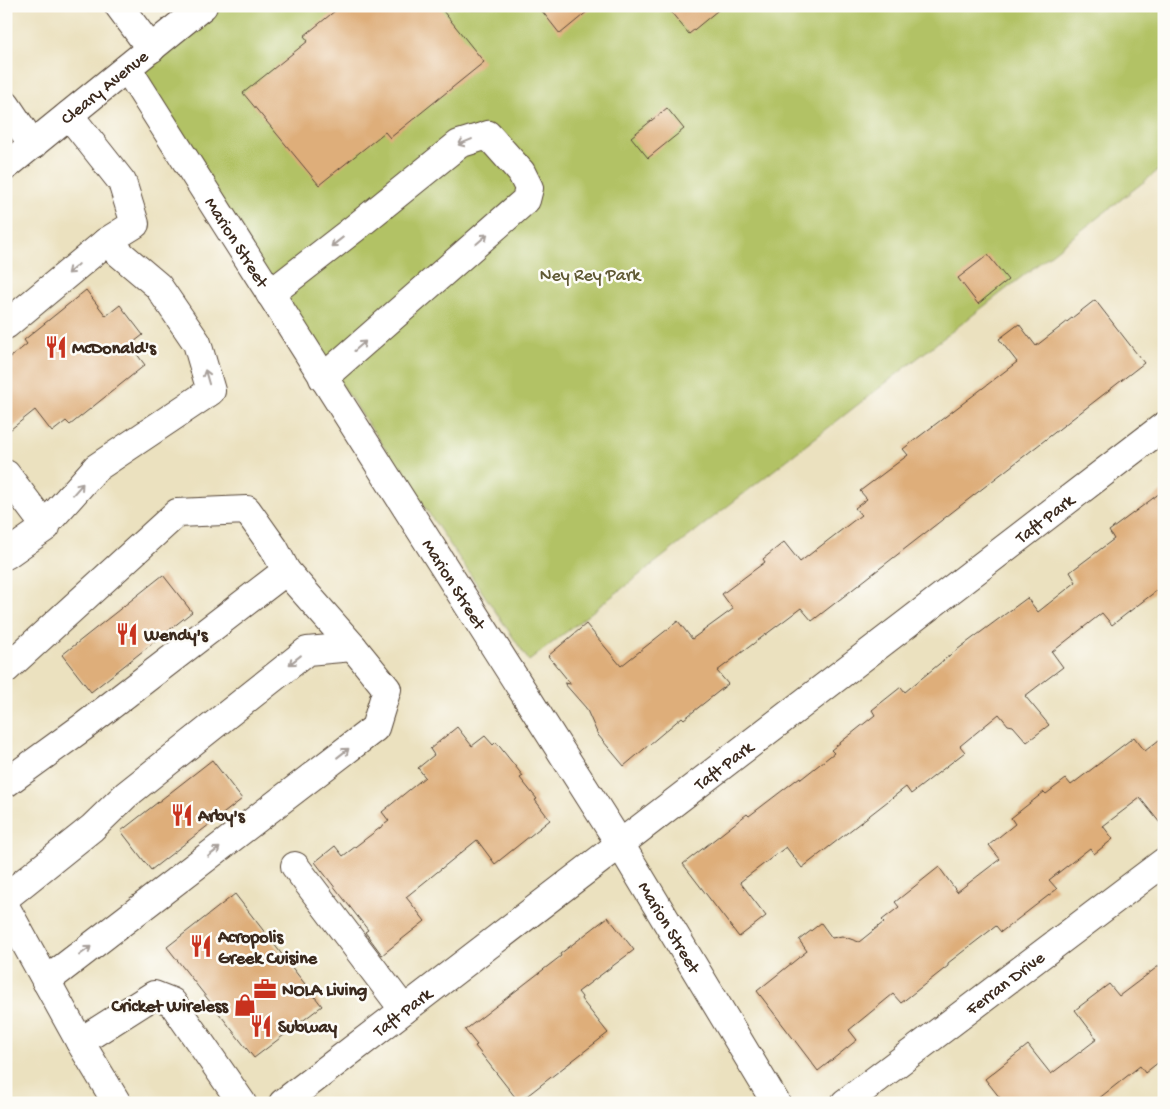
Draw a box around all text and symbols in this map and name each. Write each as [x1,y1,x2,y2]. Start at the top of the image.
street label: Cleary Avenue [57,46,154,130]
one-way arrow [458,138,473,148]
street label: Marion Street [199,194,273,294]
one-way arrow [476,233,489,244]
one-way arrow [331,236,344,247]
one-way arrow [67,264,80,275]
park label: Ney Rey Park [540,266,642,287]
restaurant icon: McDonald's [43,334,69,360]
place label: McDonald's [72,339,157,360]
one-way arrow [354,340,367,351]
one-way arrow [201,370,211,386]
one-way arrow [72,482,83,495]
street label: Taft Park [1011,490,1081,550]
street label: Marion Street [416,536,490,636]
restaurant icon: Wendy's [114,621,140,647]
place label: Wendy's [143,626,209,647]
one-way arrow [289,655,302,666]
street label: Taft Park [690,736,760,797]
one-way arrow [336,748,350,758]
restaurant icon: Arby's [169,802,195,828]
place label: Arby's [197,807,246,828]
one-way arrow [207,847,220,858]
street label: Marion Street [632,879,704,979]
place label: Acropolis Greek Cuisine [217,928,318,970]
restaurant icon: Acropolis Greek Cuisine [188,933,214,959]
one-way arrow [78,946,92,956]
street label: Ferran Drive [962,947,1050,1022]
office icon: NOLA Living [252,976,278,1002]
place label: NOLA Living [282,981,367,1002]
street label: Taft Park [369,983,439,1043]
shop icon: Cricket Wireless [232,992,258,1018]
place label: Cricket Wireless [111,997,229,1018]
restaurant icon: Subway [248,1013,274,1039]
place label: Subway [278,1018,337,1039]

